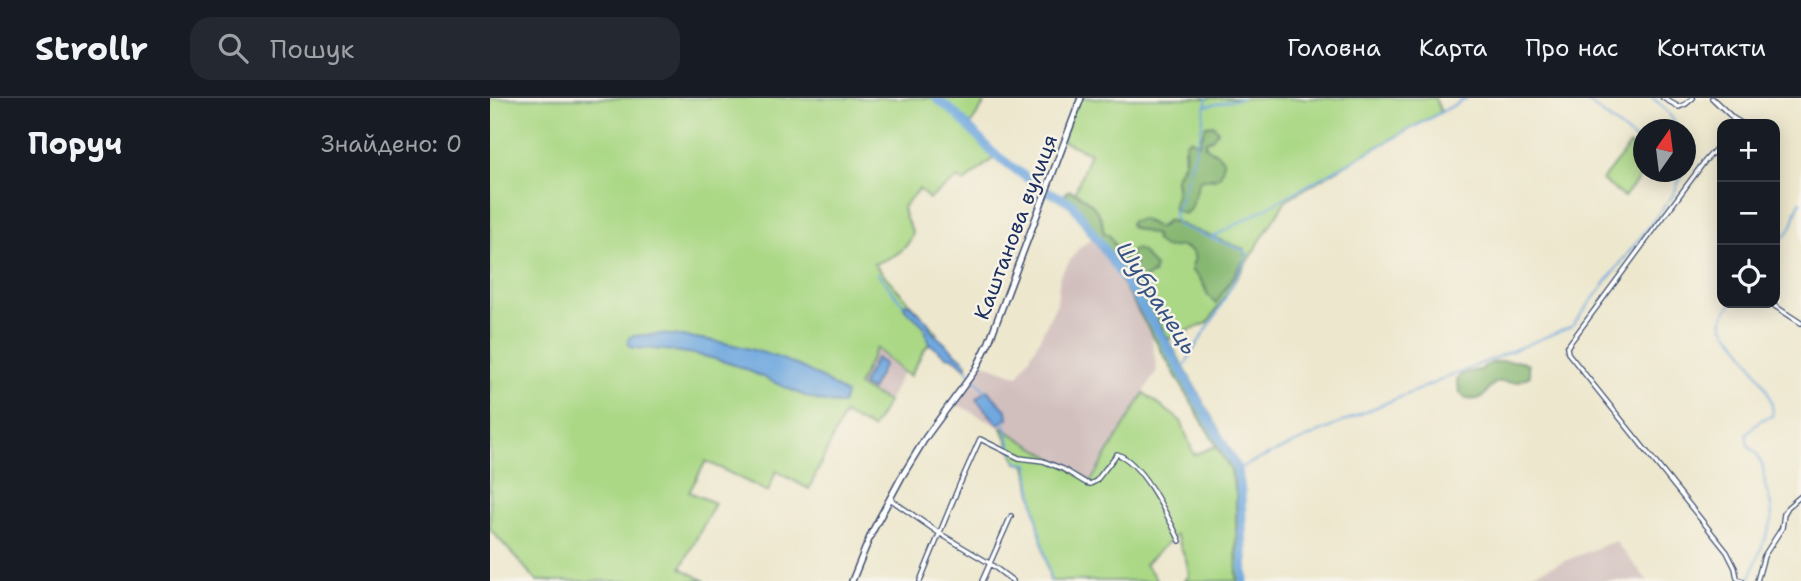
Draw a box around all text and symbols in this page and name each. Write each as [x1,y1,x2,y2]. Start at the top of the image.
search box [190,17,680,80]
text: Strollr [35,26,148,71]
icon: search [214,29,252,67]
text: Пошук [270,31,354,66]
text: Головна [1287,32,1381,64]
text: Карта [1419,32,1488,64]
text: Про нас [1526,32,1619,64]
text: Контакти [1657,32,1766,64]
north arrow [1633,119,1696,182]
map controls [1717,119,1780,308]
button: + [1717,119,1780,182]
text: Поруч [28,123,122,164]
text: Знайдено: 0 [321,129,462,159]
street label: Каштанова вулиця [968,130,1064,324]
button: − [1717,182,1780,245]
water label: Шубранець [1109,236,1205,360]
button: locate [1717,245,1780,308]

